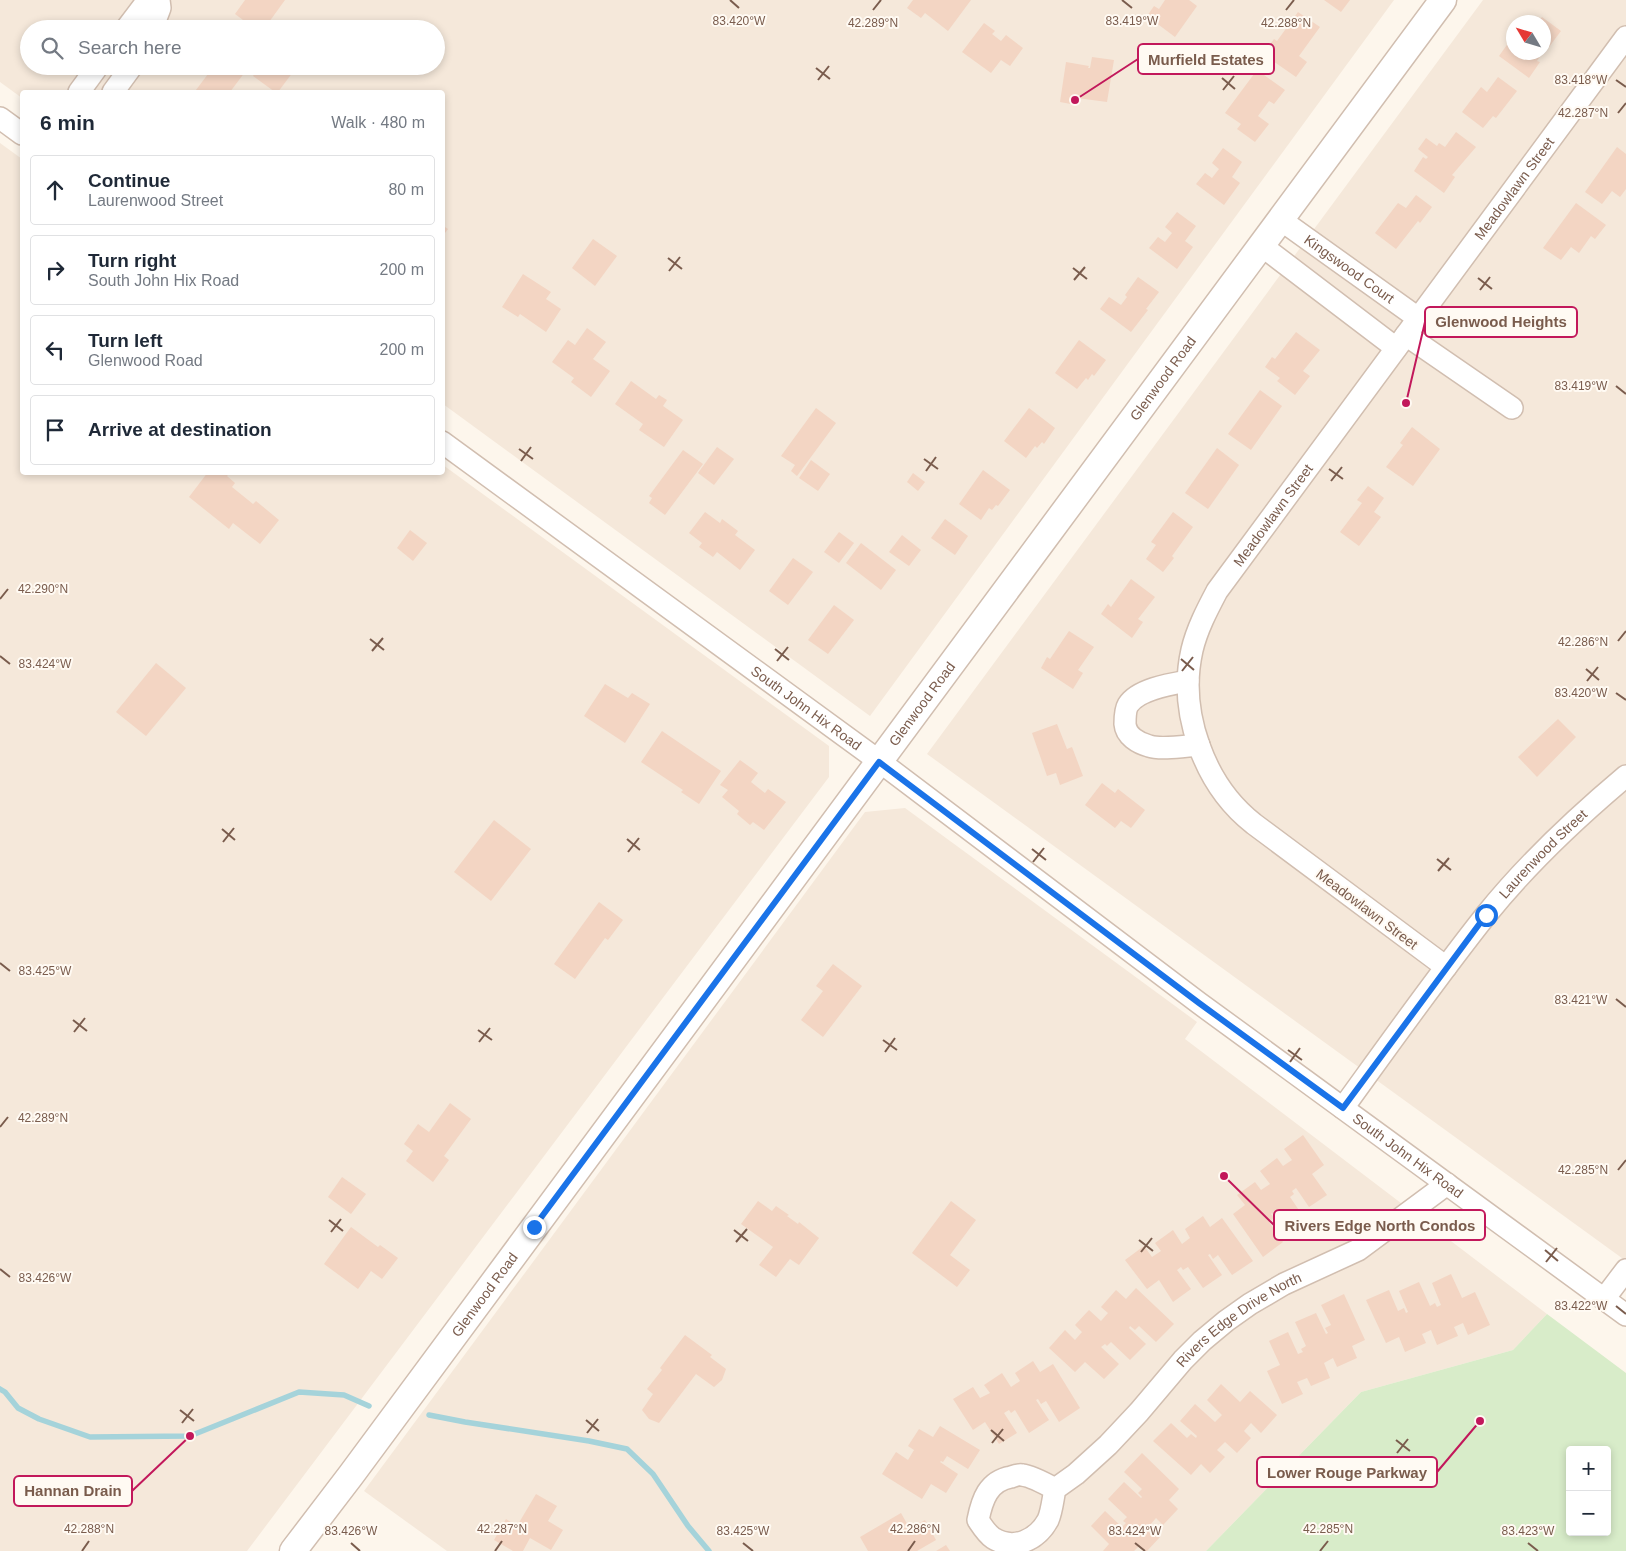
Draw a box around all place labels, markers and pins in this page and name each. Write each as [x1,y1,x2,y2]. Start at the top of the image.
callout: Murfield Estates [1138,44,1274,74]
callout: Glenwood Heights [1425,307,1577,337]
callout: Rivers Edge North Condos [1274,1210,1485,1240]
callout: Lower Rouge Parkway [1257,1457,1437,1487]
callout: Hannan Drain [14,1476,132,1506]

